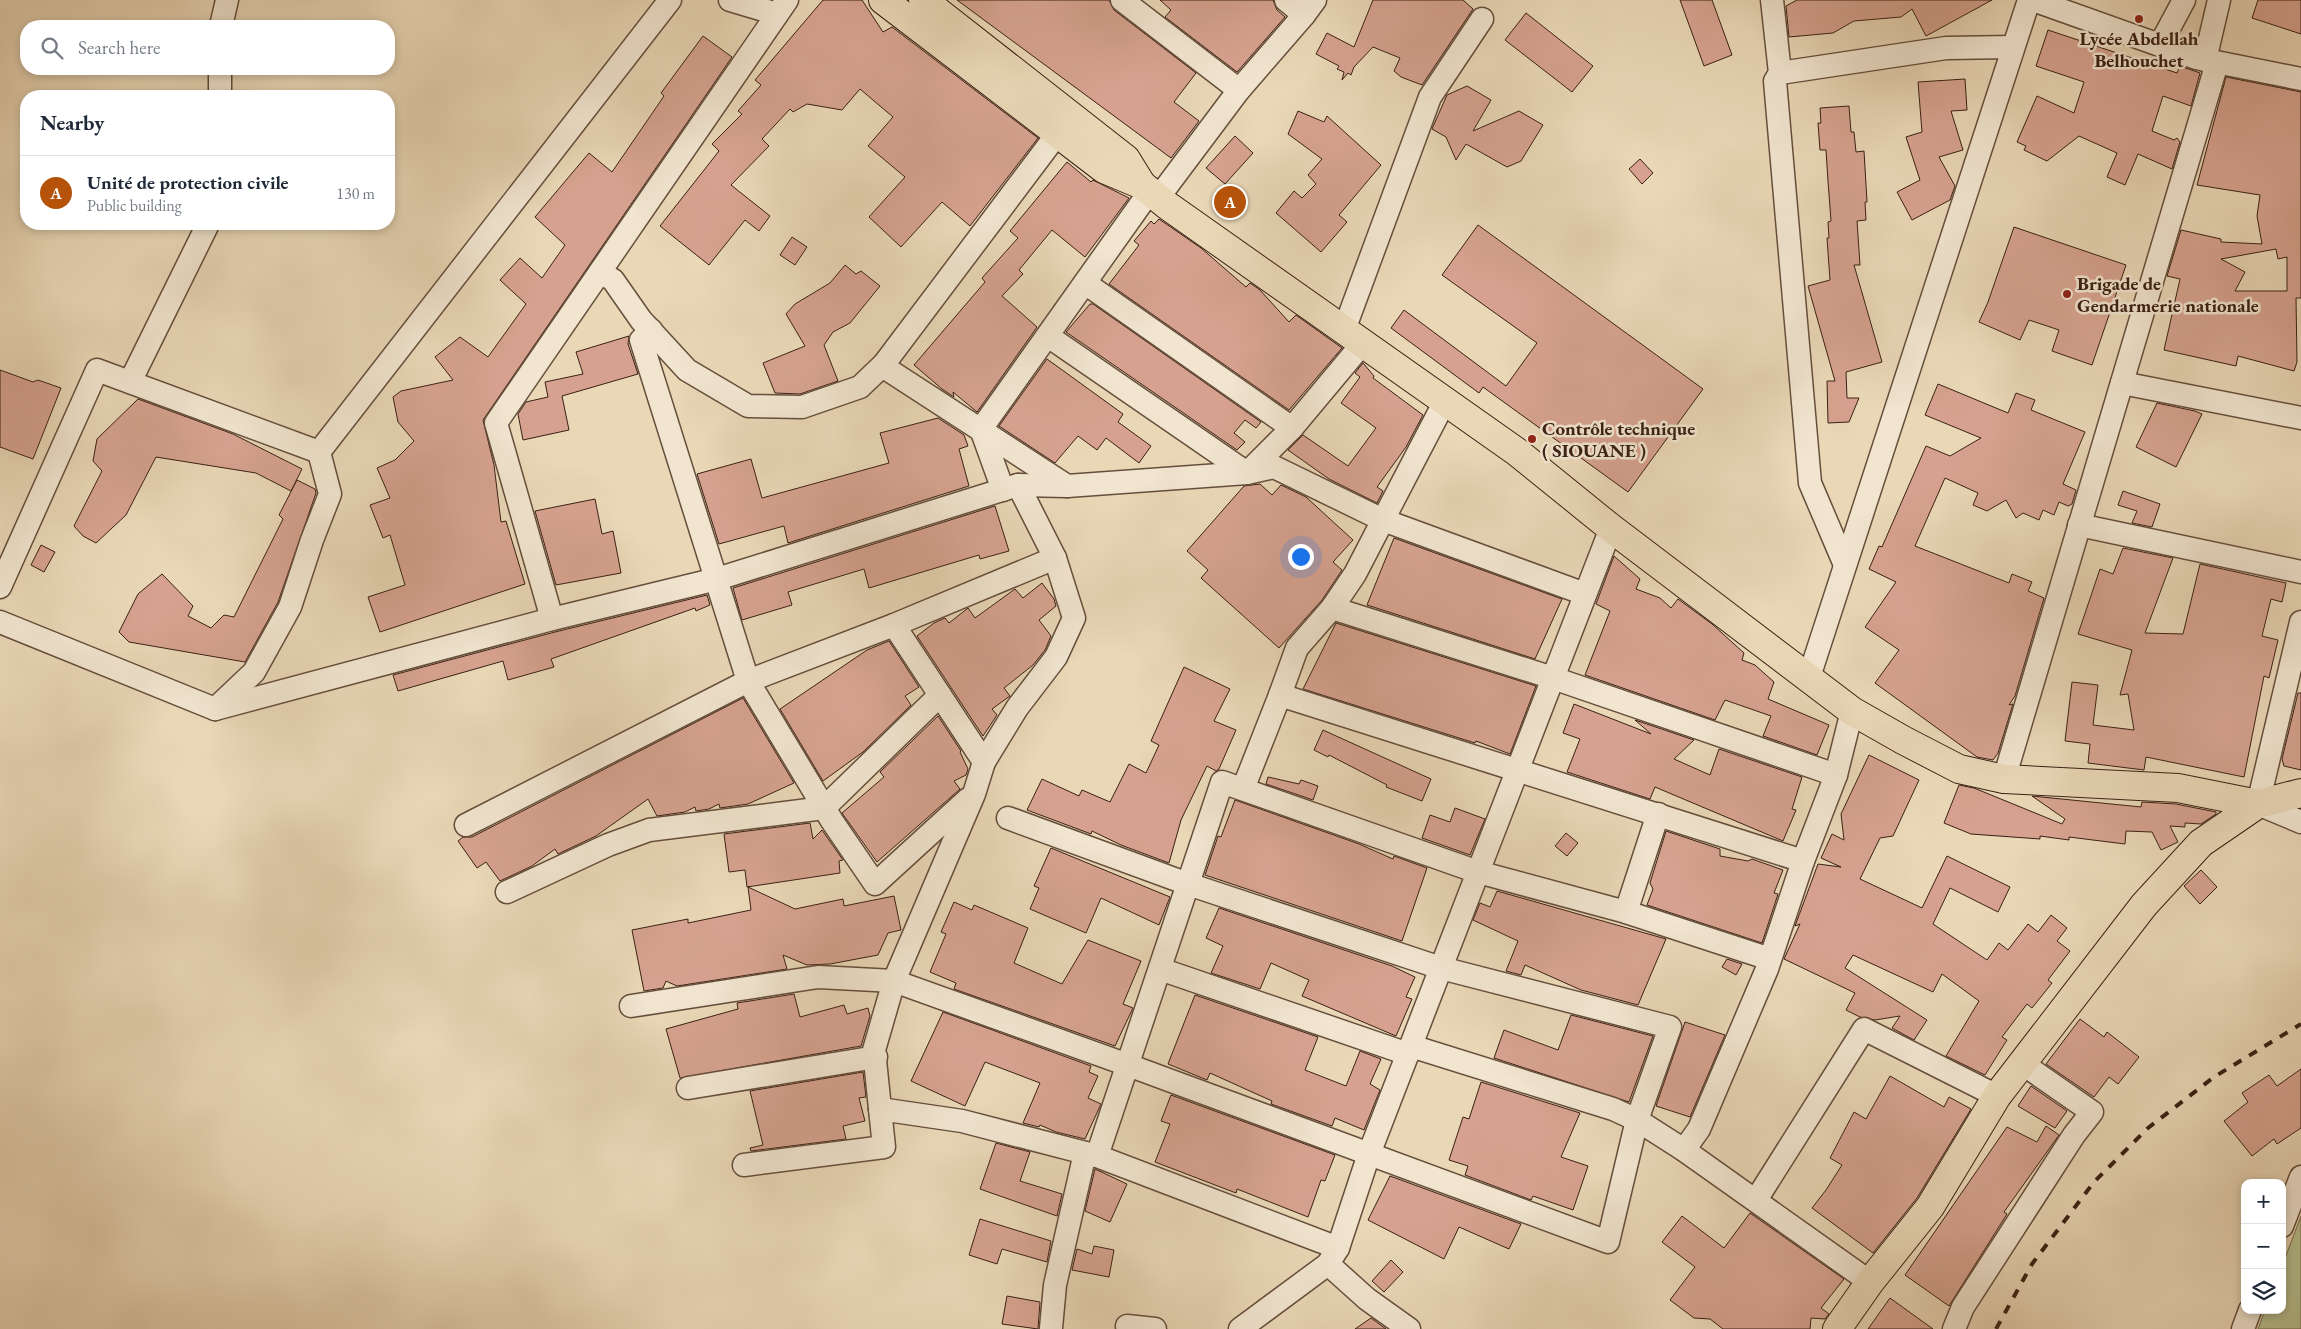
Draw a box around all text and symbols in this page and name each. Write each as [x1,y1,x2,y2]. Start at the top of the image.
marker: Lycée Abdellah Belhouchet [2133,13,2145,25]
search box [20,20,395,75]
place label: Lycée Abdellah Belhouchet [2080,26,2199,73]
icon: search [38,34,66,62]
text: Search here [78,35,160,60]
text: Nearby [40,109,104,136]
text: Unité de protection civile [87,170,289,195]
text: A [50,183,62,204]
text: 130 m [336,183,375,204]
pin: A [1214,183,1246,221]
text: Public building [87,195,182,216]
place label: Brigade de Gendarmerie nationale [2077,271,2259,318]
marker: Brigade de Gendarmerie nationale [2061,288,2073,300]
place label: Contrôle technique ( SIOUANE ) [1542,416,1695,463]
marker: Contrôle technique ( SIOUANE ) [1526,433,1538,445]
your location [1288,544,1314,570]
map controls [2241,1179,2286,1314]
button: + [2241,1179,2286,1224]
button: − [2241,1224,2286,1269]
button: layers [2241,1269,2286,1314]

